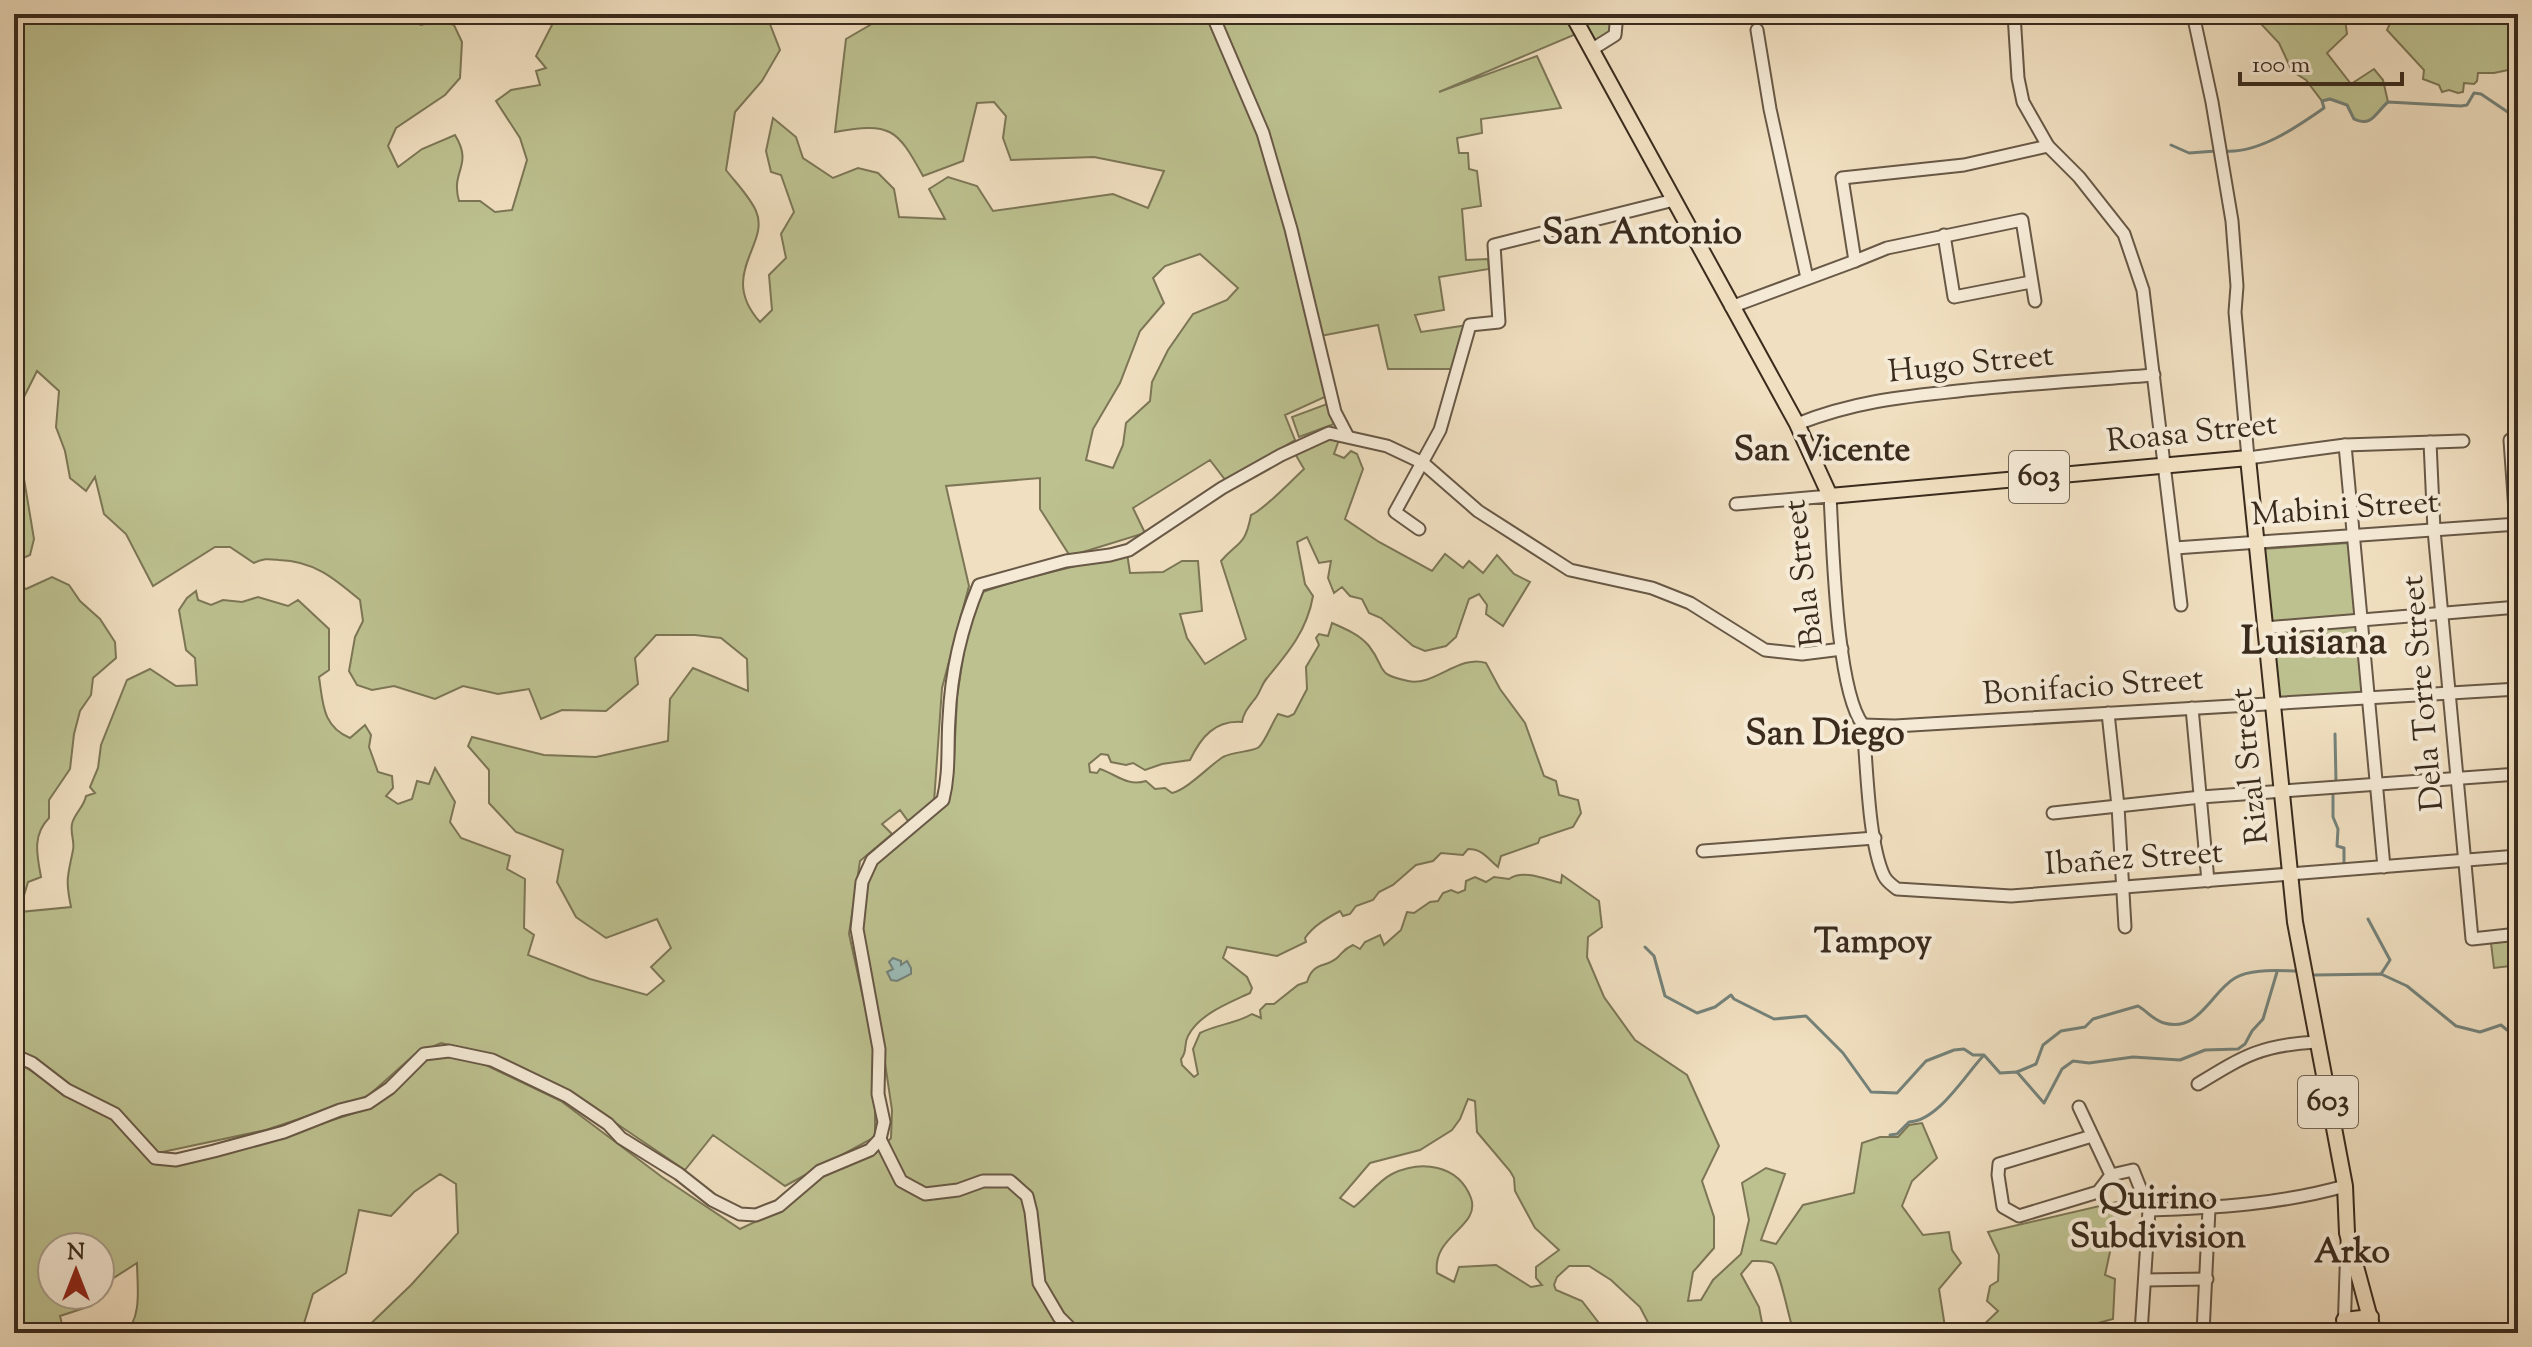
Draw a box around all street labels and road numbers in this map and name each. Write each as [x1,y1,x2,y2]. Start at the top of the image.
street label: Hugo Street [1886,333,2056,397]
street label: Roasa Street [2105,402,2280,466]
road number: 603 [2009,451,2069,503]
street label: Mabini Street [2250,480,2440,539]
street label: Bala Street [1773,497,1837,649]
street label: Dela Torre Street [2391,573,2457,813]
street label: Bonifacio Street [1981,657,2205,719]
street label: Rizal Street [2220,685,2282,847]
street label: Ibañez Street [2043,831,2225,889]
road number: 603 [2298,1076,2358,1128]

